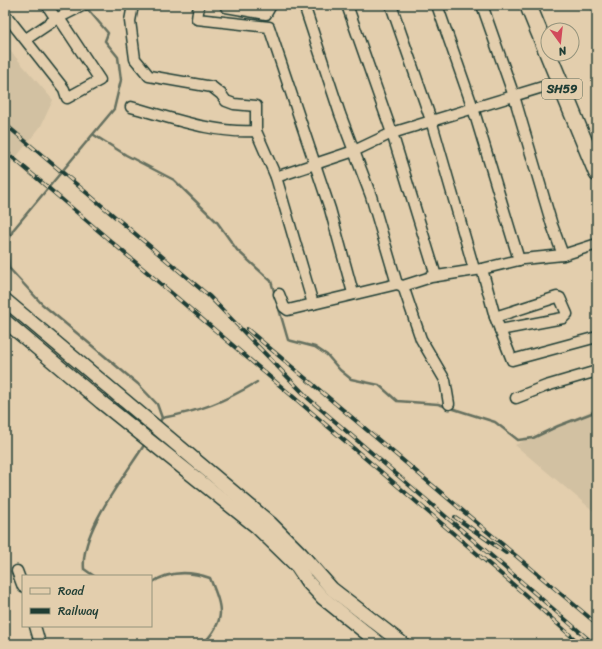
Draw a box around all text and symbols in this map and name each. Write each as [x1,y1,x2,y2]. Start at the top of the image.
north arrow [540,22,580,62]
text: N [556,41,570,61]
road number: SH59 [542,79,582,99]
legend [22,575,152,627]
text: Road [58,580,85,602]
text: Railway [58,600,99,622]

